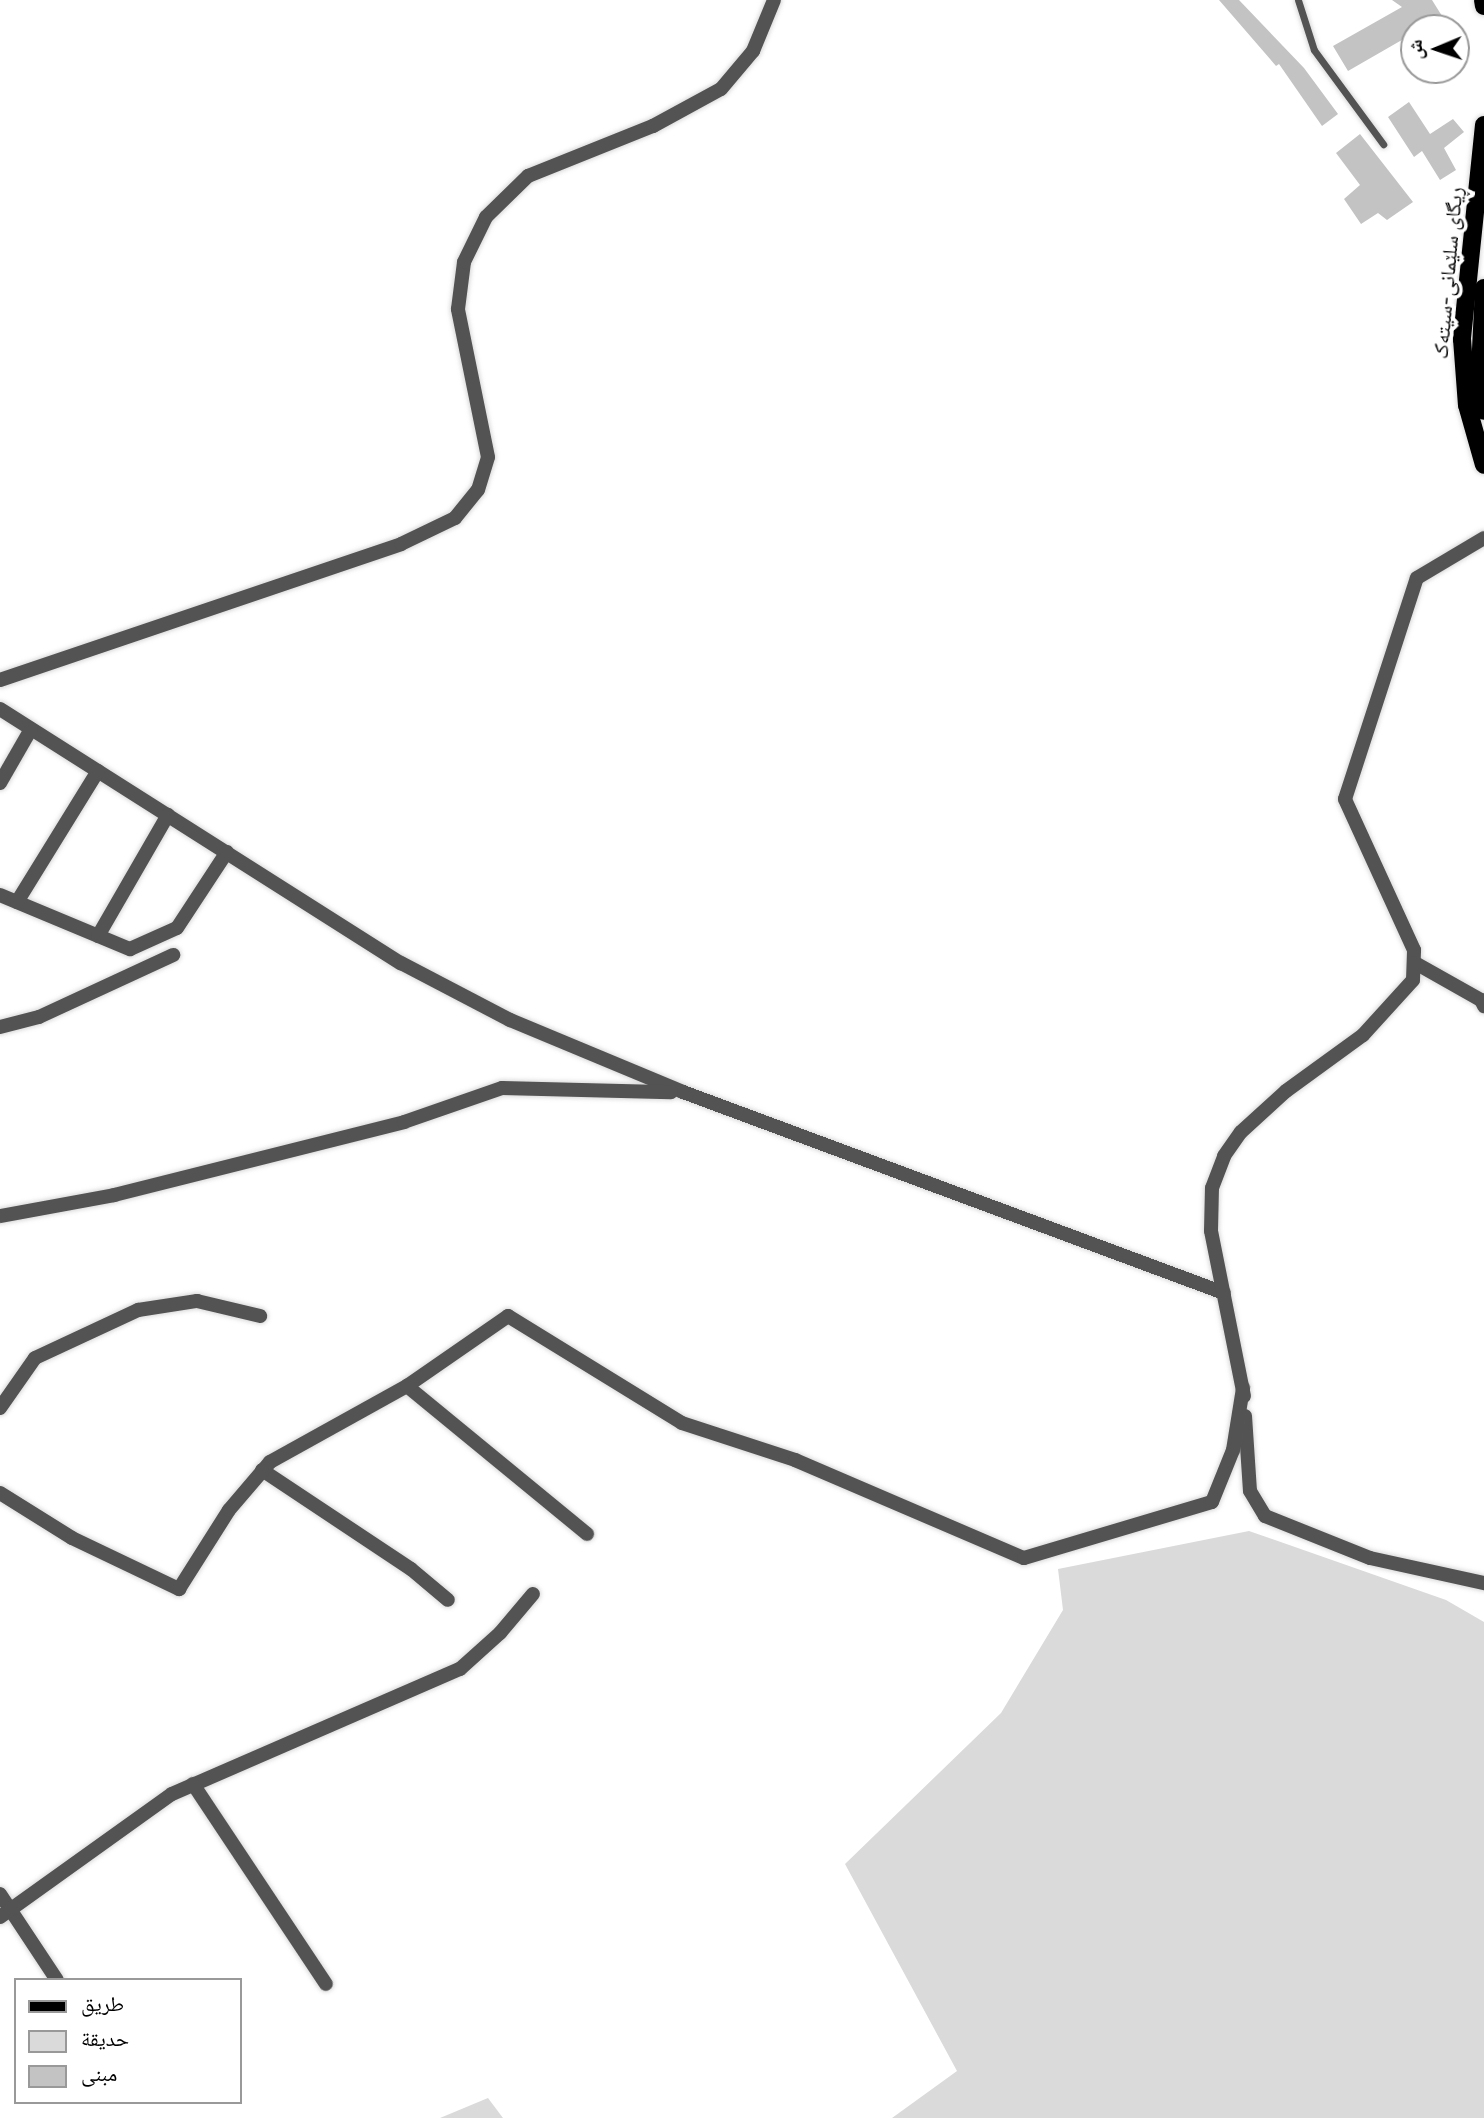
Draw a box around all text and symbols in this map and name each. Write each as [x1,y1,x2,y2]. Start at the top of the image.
north arrow [1400,14,1470,84]
text: ش [1403,39,1428,60]
street label: ڕیگای سلێمانی-سیتەک [1428,186,1468,360]
legend [14,1978,242,2104]
text: طريق [81,1990,124,2017]
text: حديقة [81,2025,129,2052]
text: مبنى [81,2060,117,2087]

